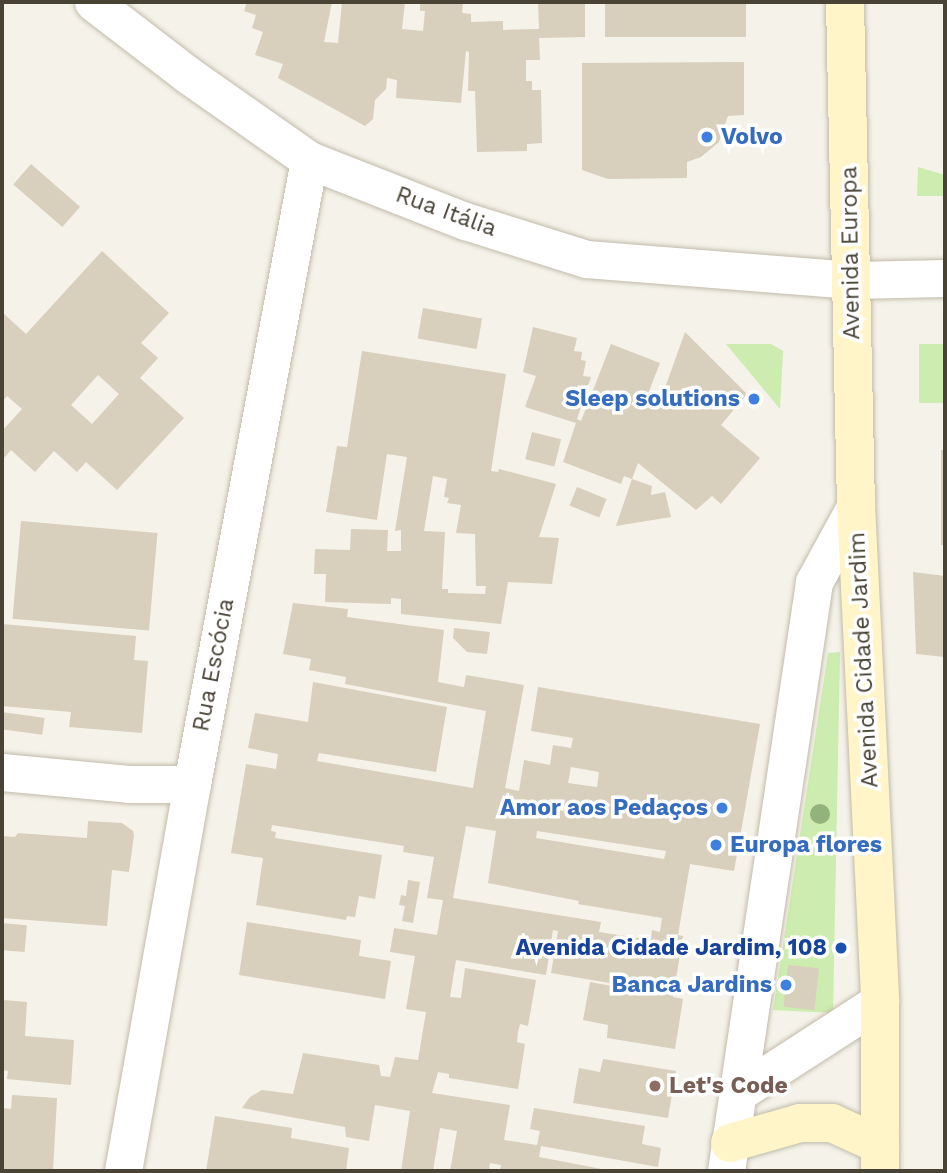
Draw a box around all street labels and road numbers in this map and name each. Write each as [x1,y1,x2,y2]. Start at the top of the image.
street label: Avenida Europa [836,166,866,340]
street label: Rua Itália [392,181,500,243]
street label: Avenida Cidade Jardim [843,531,885,789]
street label: Rua Escócia [188,596,240,734]

